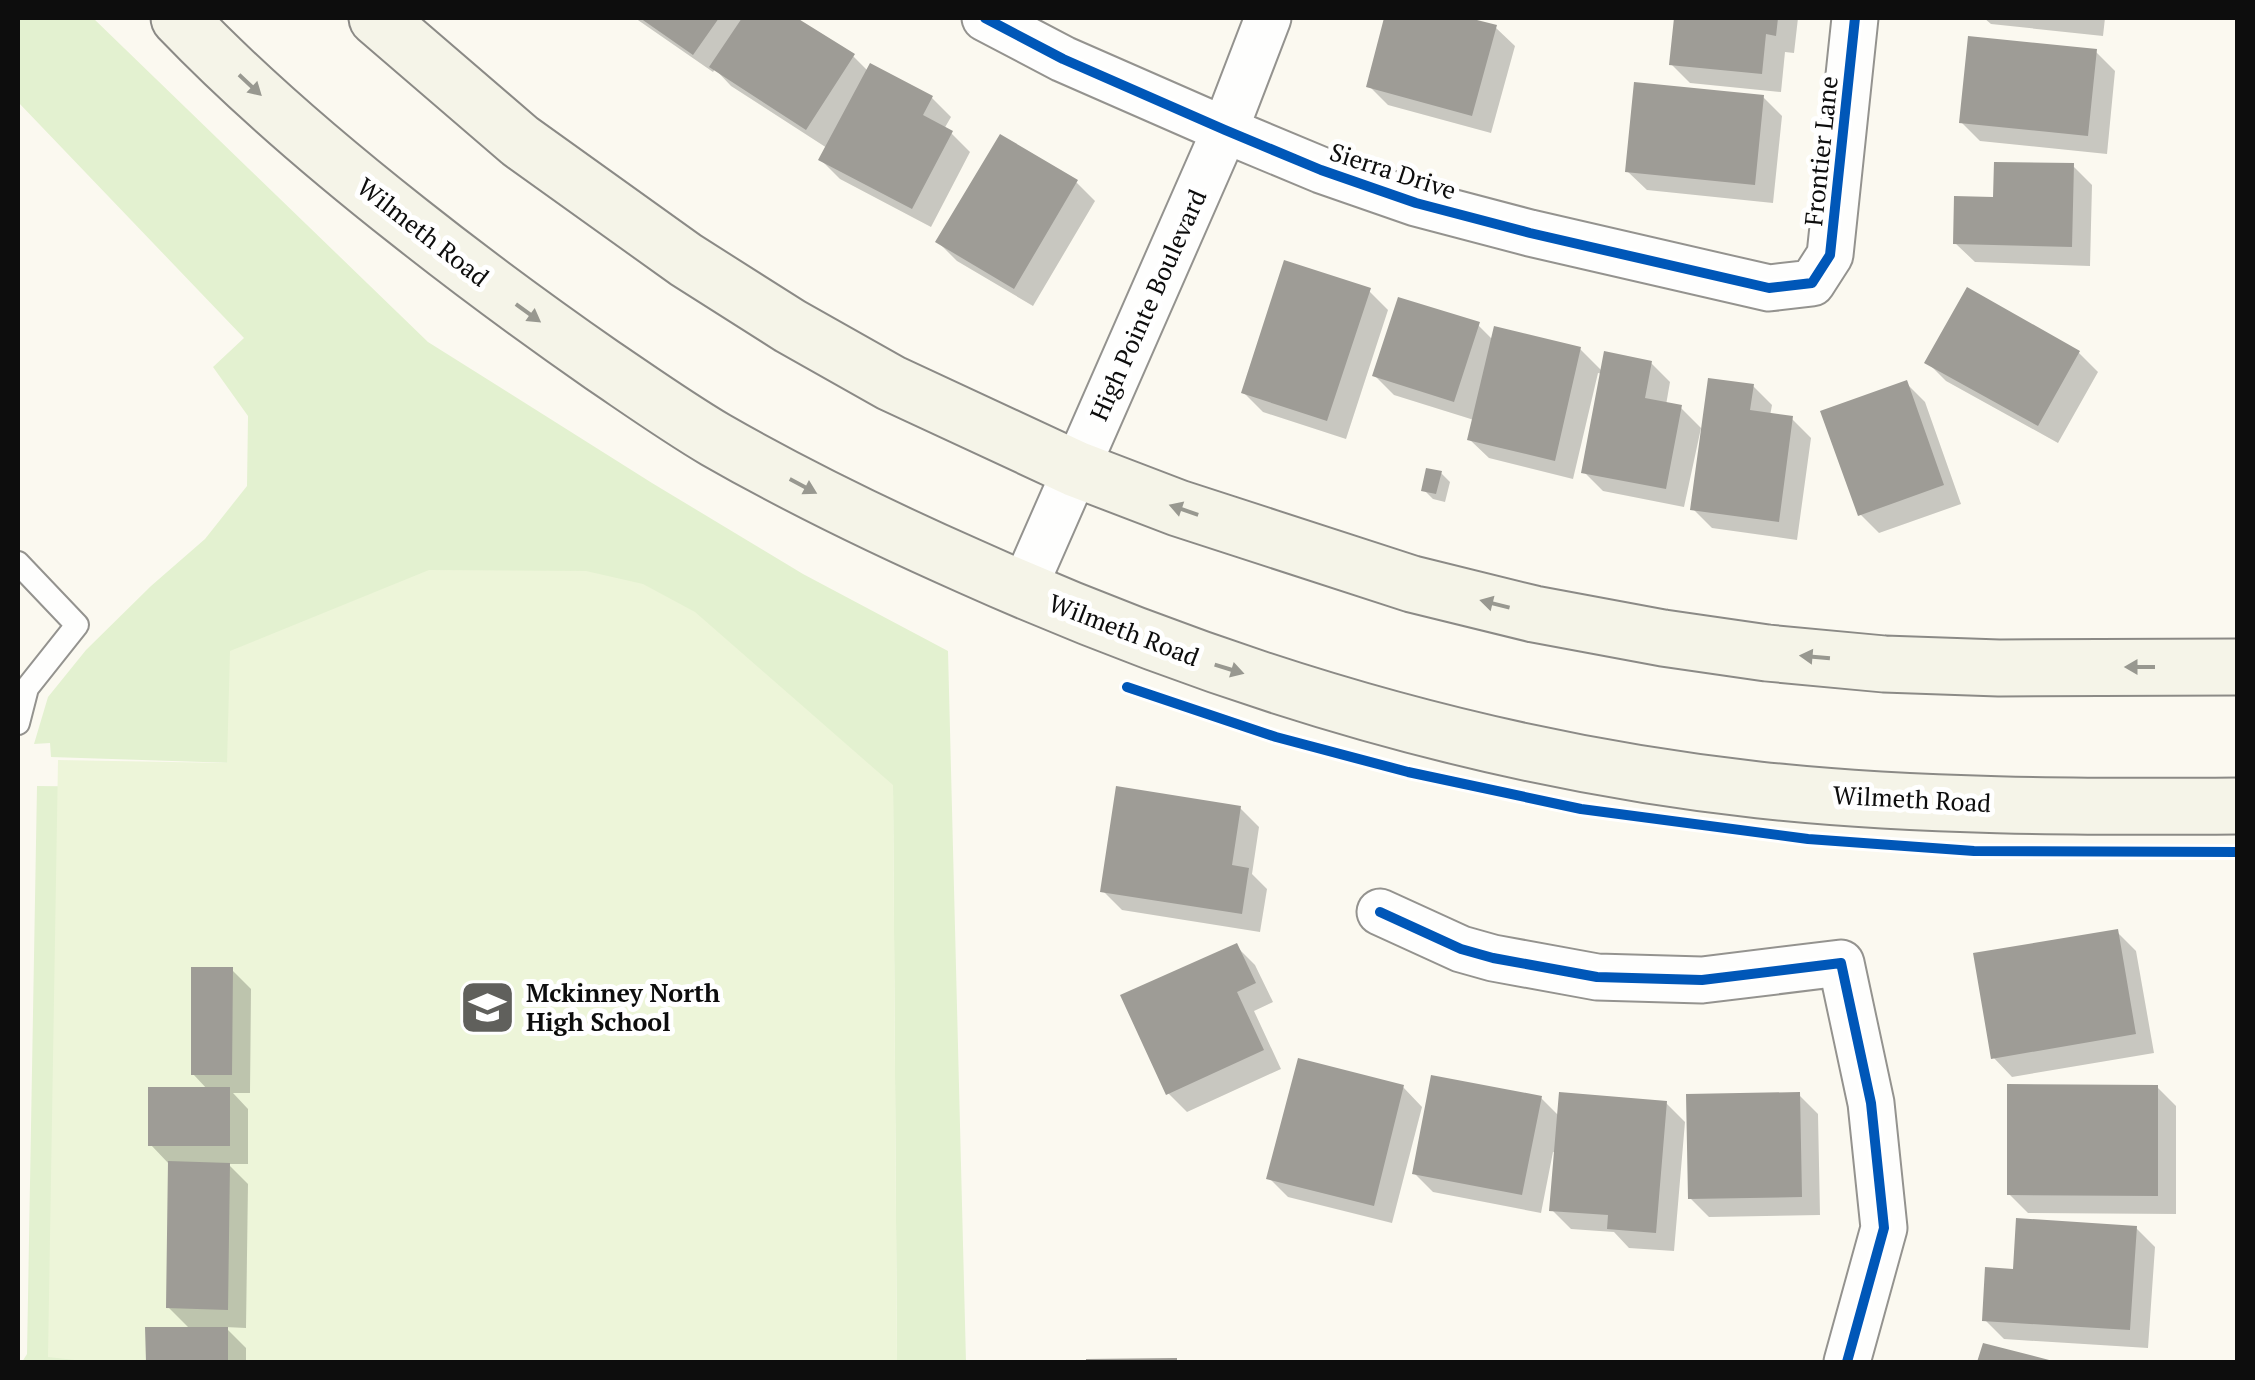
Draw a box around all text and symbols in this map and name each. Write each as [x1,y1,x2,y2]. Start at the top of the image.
one-way arrow [238,73,262,96]
street label: Frontier Lane [1796,74,1845,228]
street label: Sierra Drive [1326,135,1461,206]
street label: Wilmeth Road [351,170,496,293]
street label: High Pointe Boulevard [1082,184,1213,426]
one-way arrow [515,303,541,322]
one-way arrow [788,477,817,494]
one-way arrow [1169,502,1199,517]
street label: Wilmeth Road [1044,586,1204,673]
one-way arrow [1479,596,1510,612]
one-way arrow [1799,649,1831,665]
one-way arrow [2124,659,2156,675]
one-way arrow [1215,662,1245,677]
street label: Wilmeth Road [1832,778,1992,819]
place label: Mckinney North High School [526,976,720,1038]
school or university icon: Mckinney North High School [457,977,517,1037]

